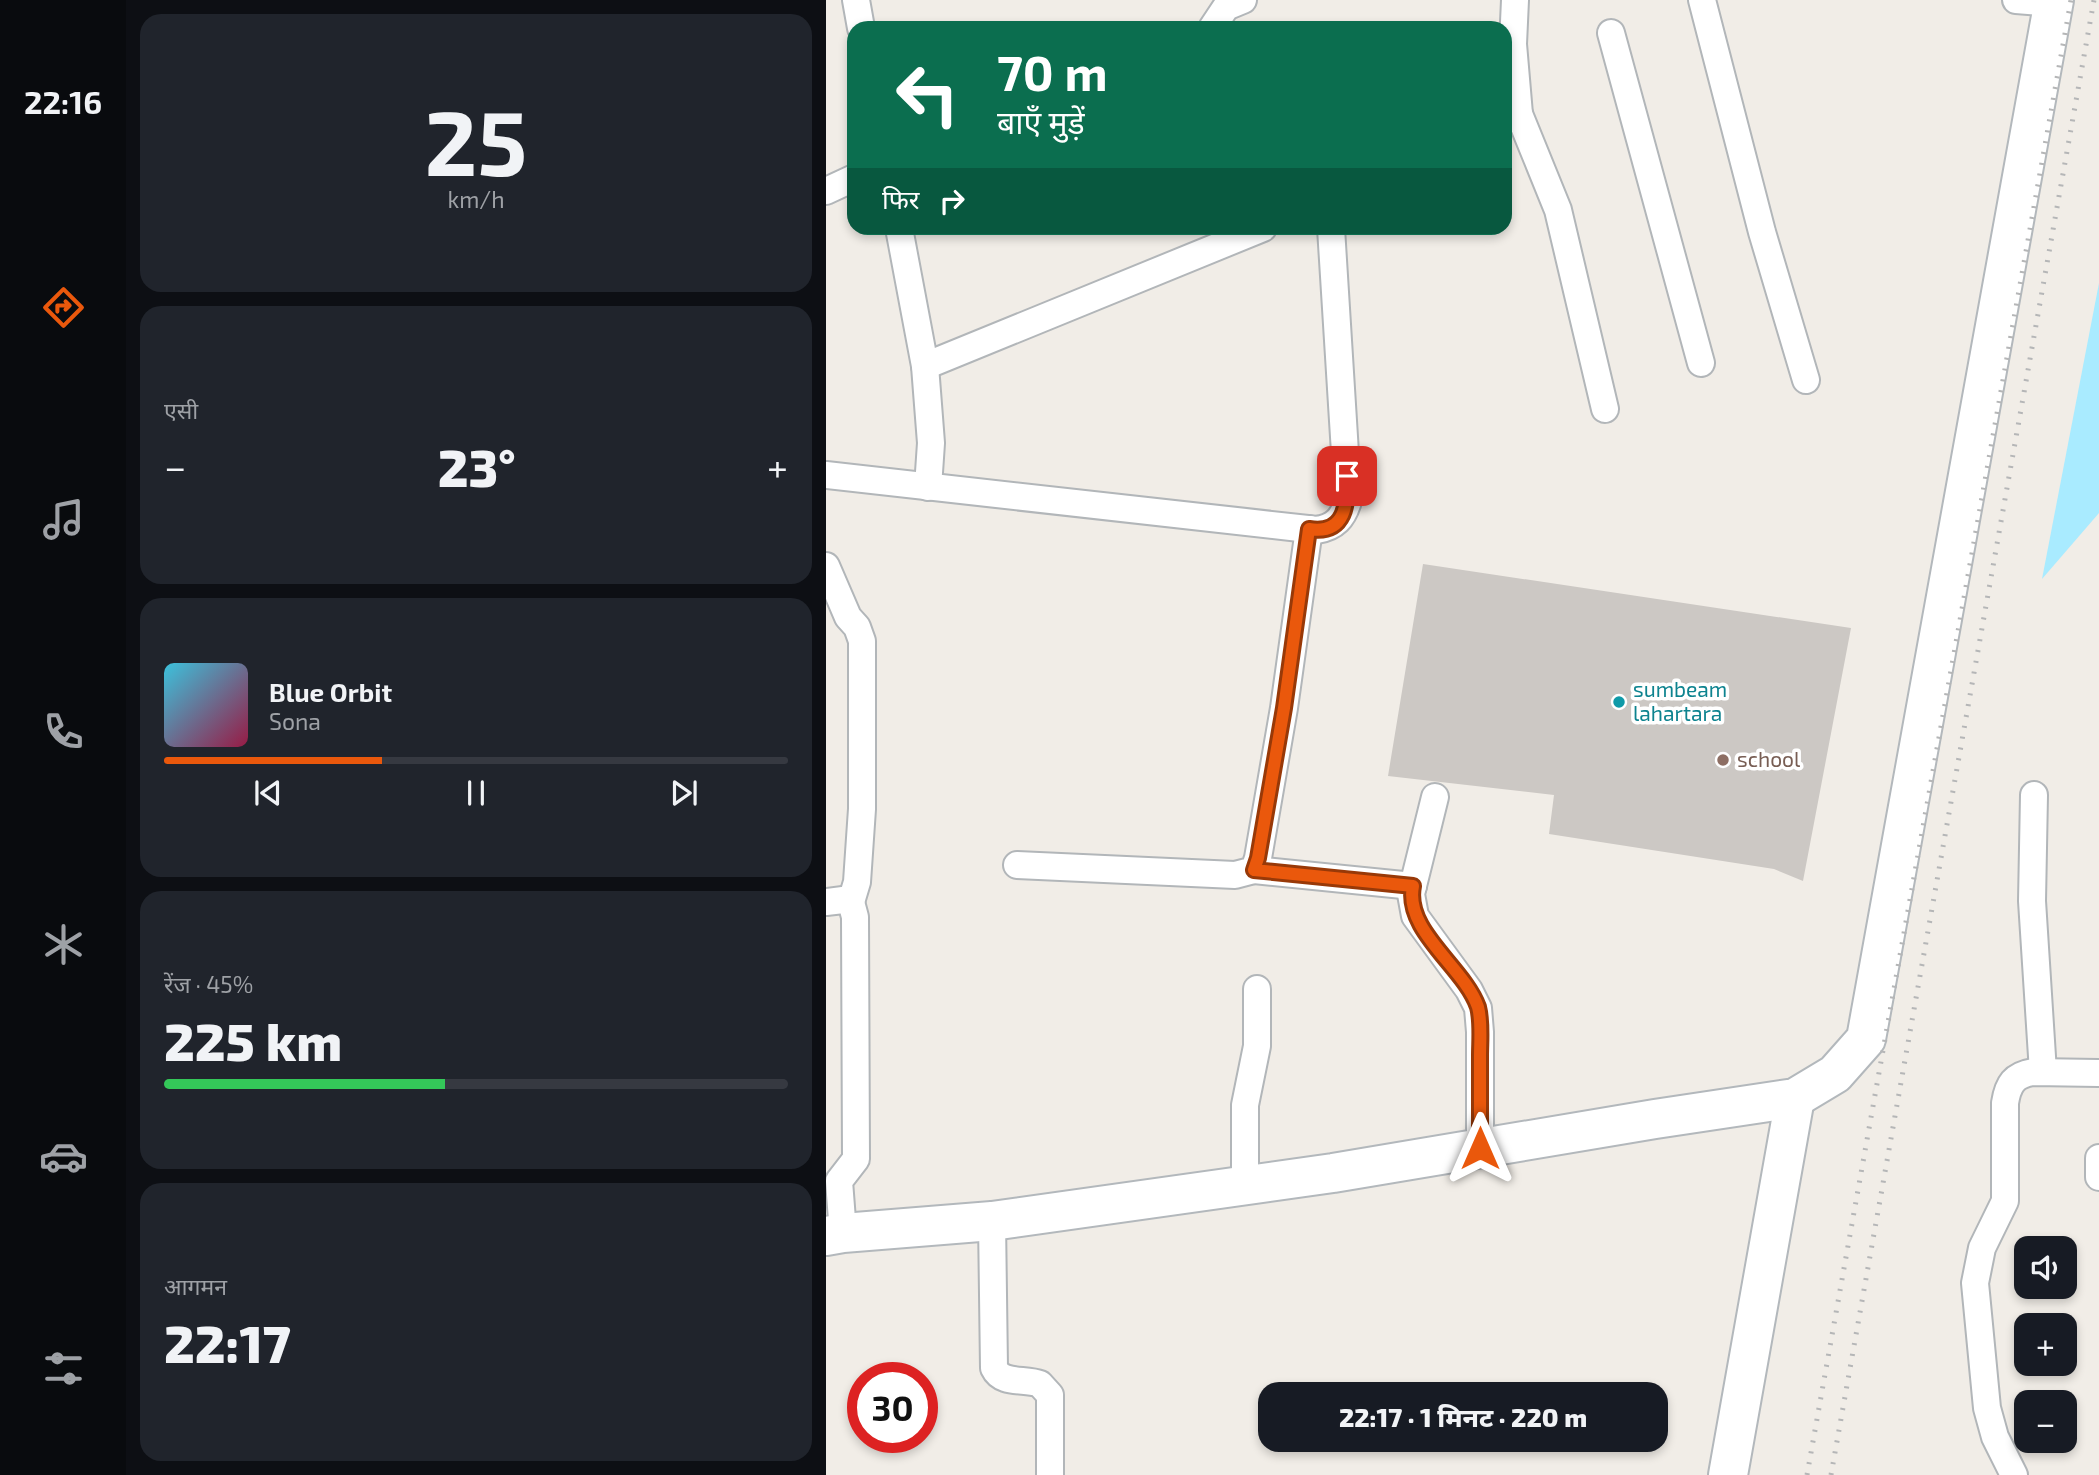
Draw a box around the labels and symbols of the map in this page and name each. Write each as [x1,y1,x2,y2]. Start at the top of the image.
pin [1317,446,1377,506]
place label: sumbeam lahartara [1633,676,1727,725]
marker: sumbeam lahartara [1611,694,1627,710]
place label: school [1737,746,1801,771]
marker: school [1715,752,1731,768]
position arrow [1443,1111,1517,1185]
speed limit sign: 30 [847,1362,938,1453]

